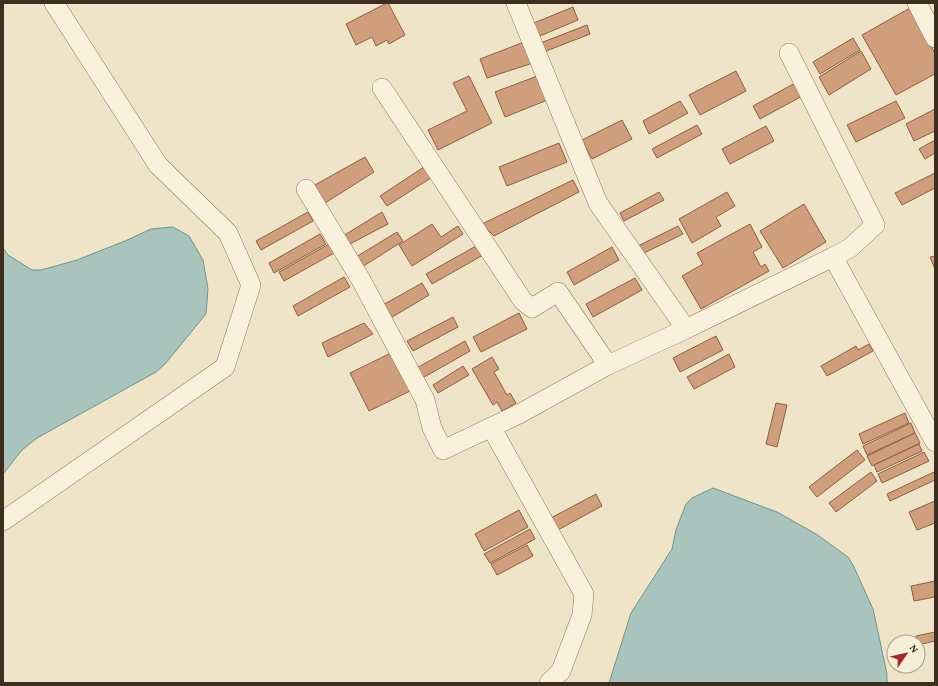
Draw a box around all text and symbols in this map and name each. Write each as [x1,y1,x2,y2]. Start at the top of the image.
north arrow [886,634,926,674]
text: N [907,642,922,655]

